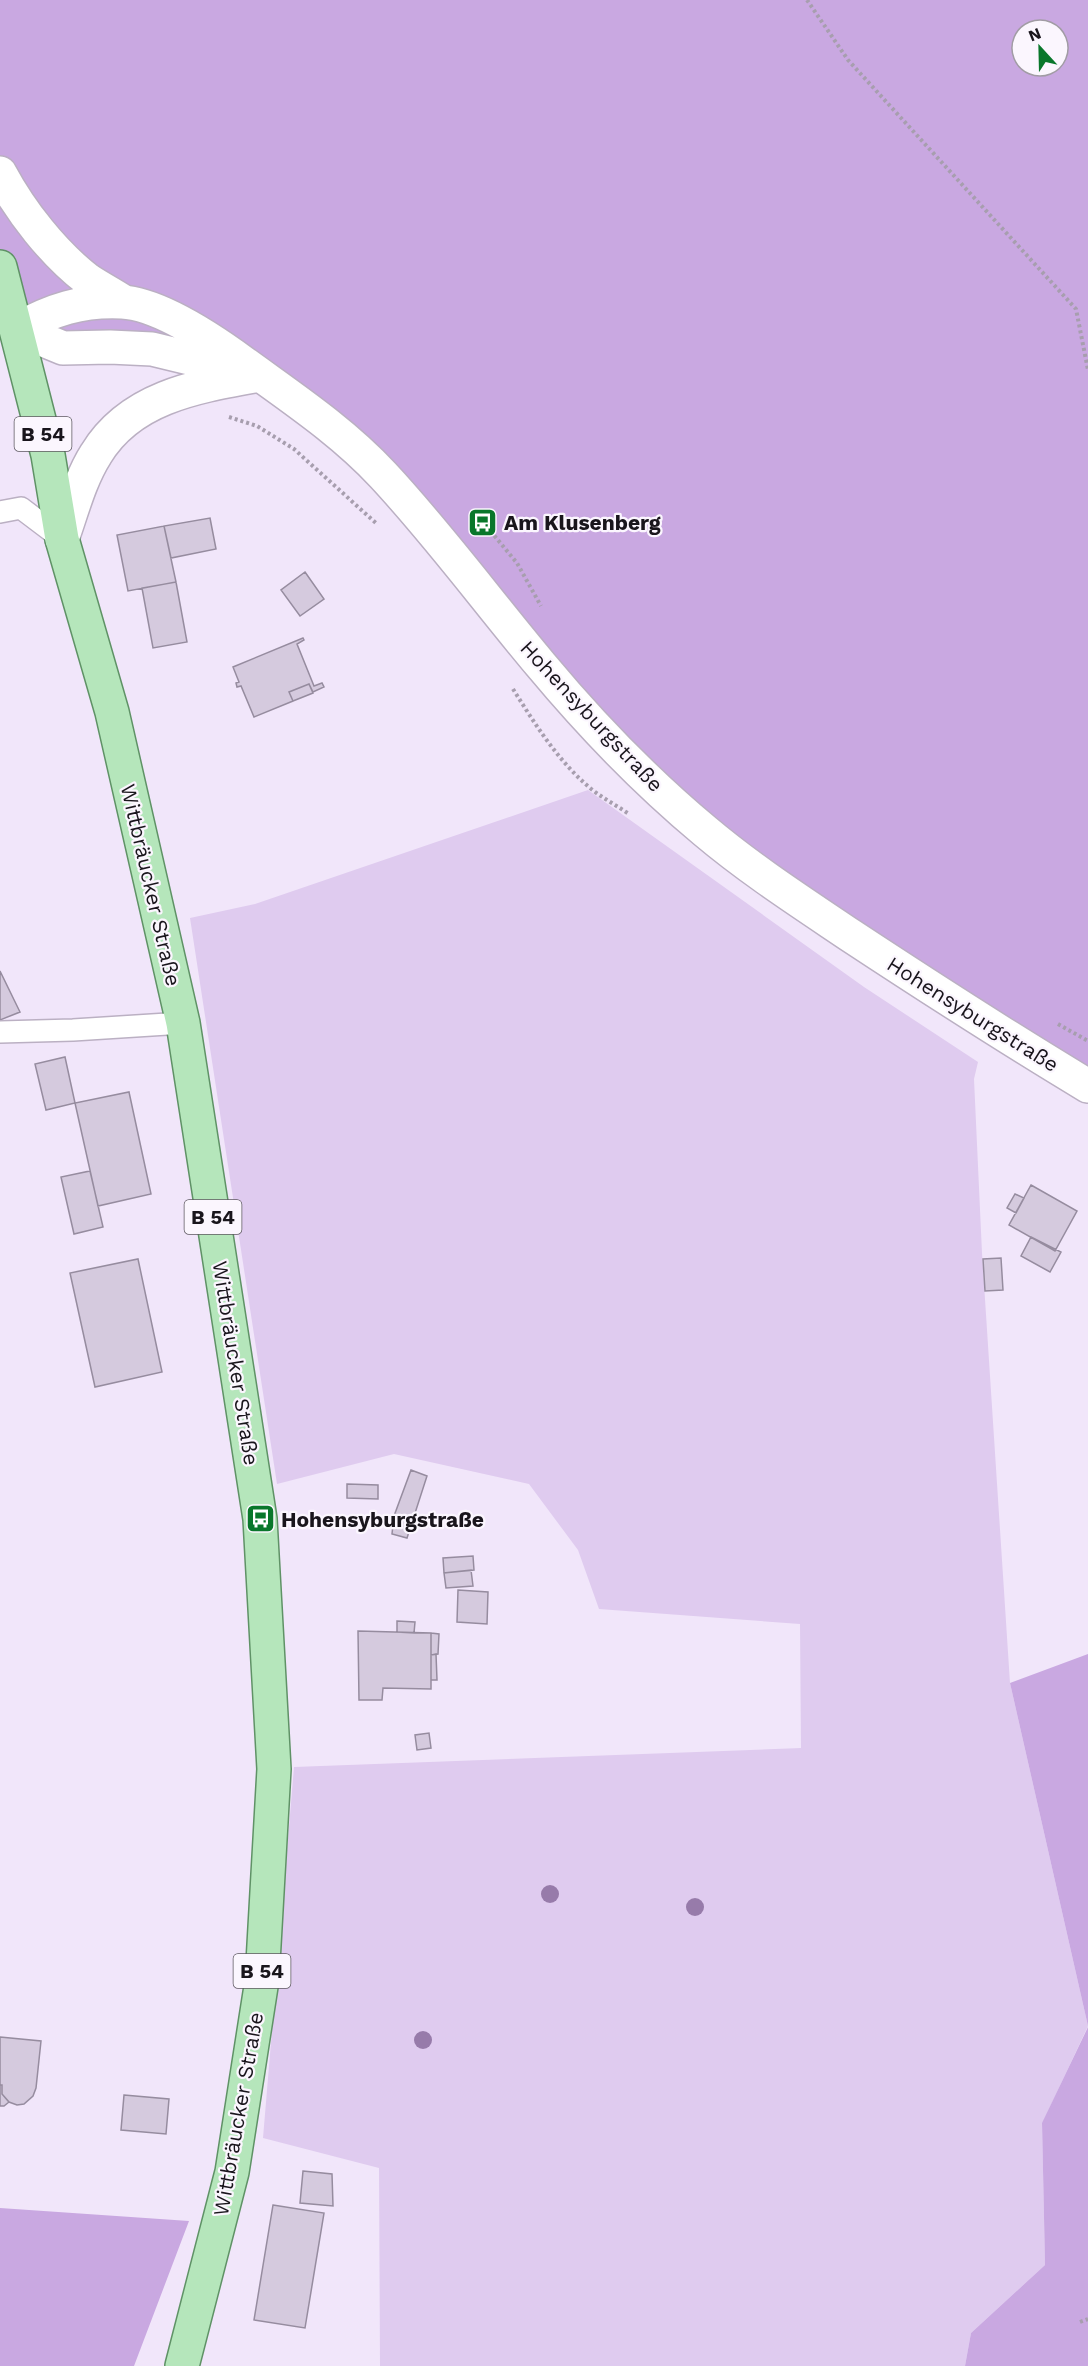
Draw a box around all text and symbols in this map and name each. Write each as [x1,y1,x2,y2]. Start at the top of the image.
north arrow [1010,18,1070,78]
text: N [1026,24,1044,46]
road number: B 54 [15,417,72,451]
bus stop icon: Am Klusenberg [467,506,499,538]
place label: Am Klusenberg [504,510,661,535]
street label: Hohensyburgstraße [515,635,669,797]
street label: Wittbräucker Straße [116,782,186,988]
street label: Hohensyburgstraße [883,951,1063,1077]
road number: B 54 [184,1200,242,1234]
street label: Wittbräucker Straße [208,1259,264,1467]
bus stop icon: Hohensyburgstraße [244,1503,276,1535]
place label: Hohensyburgstraße [281,1507,484,1532]
road number: B 54 [234,1954,290,1988]
street label: Wittbräucker Straße [208,2010,268,2218]

